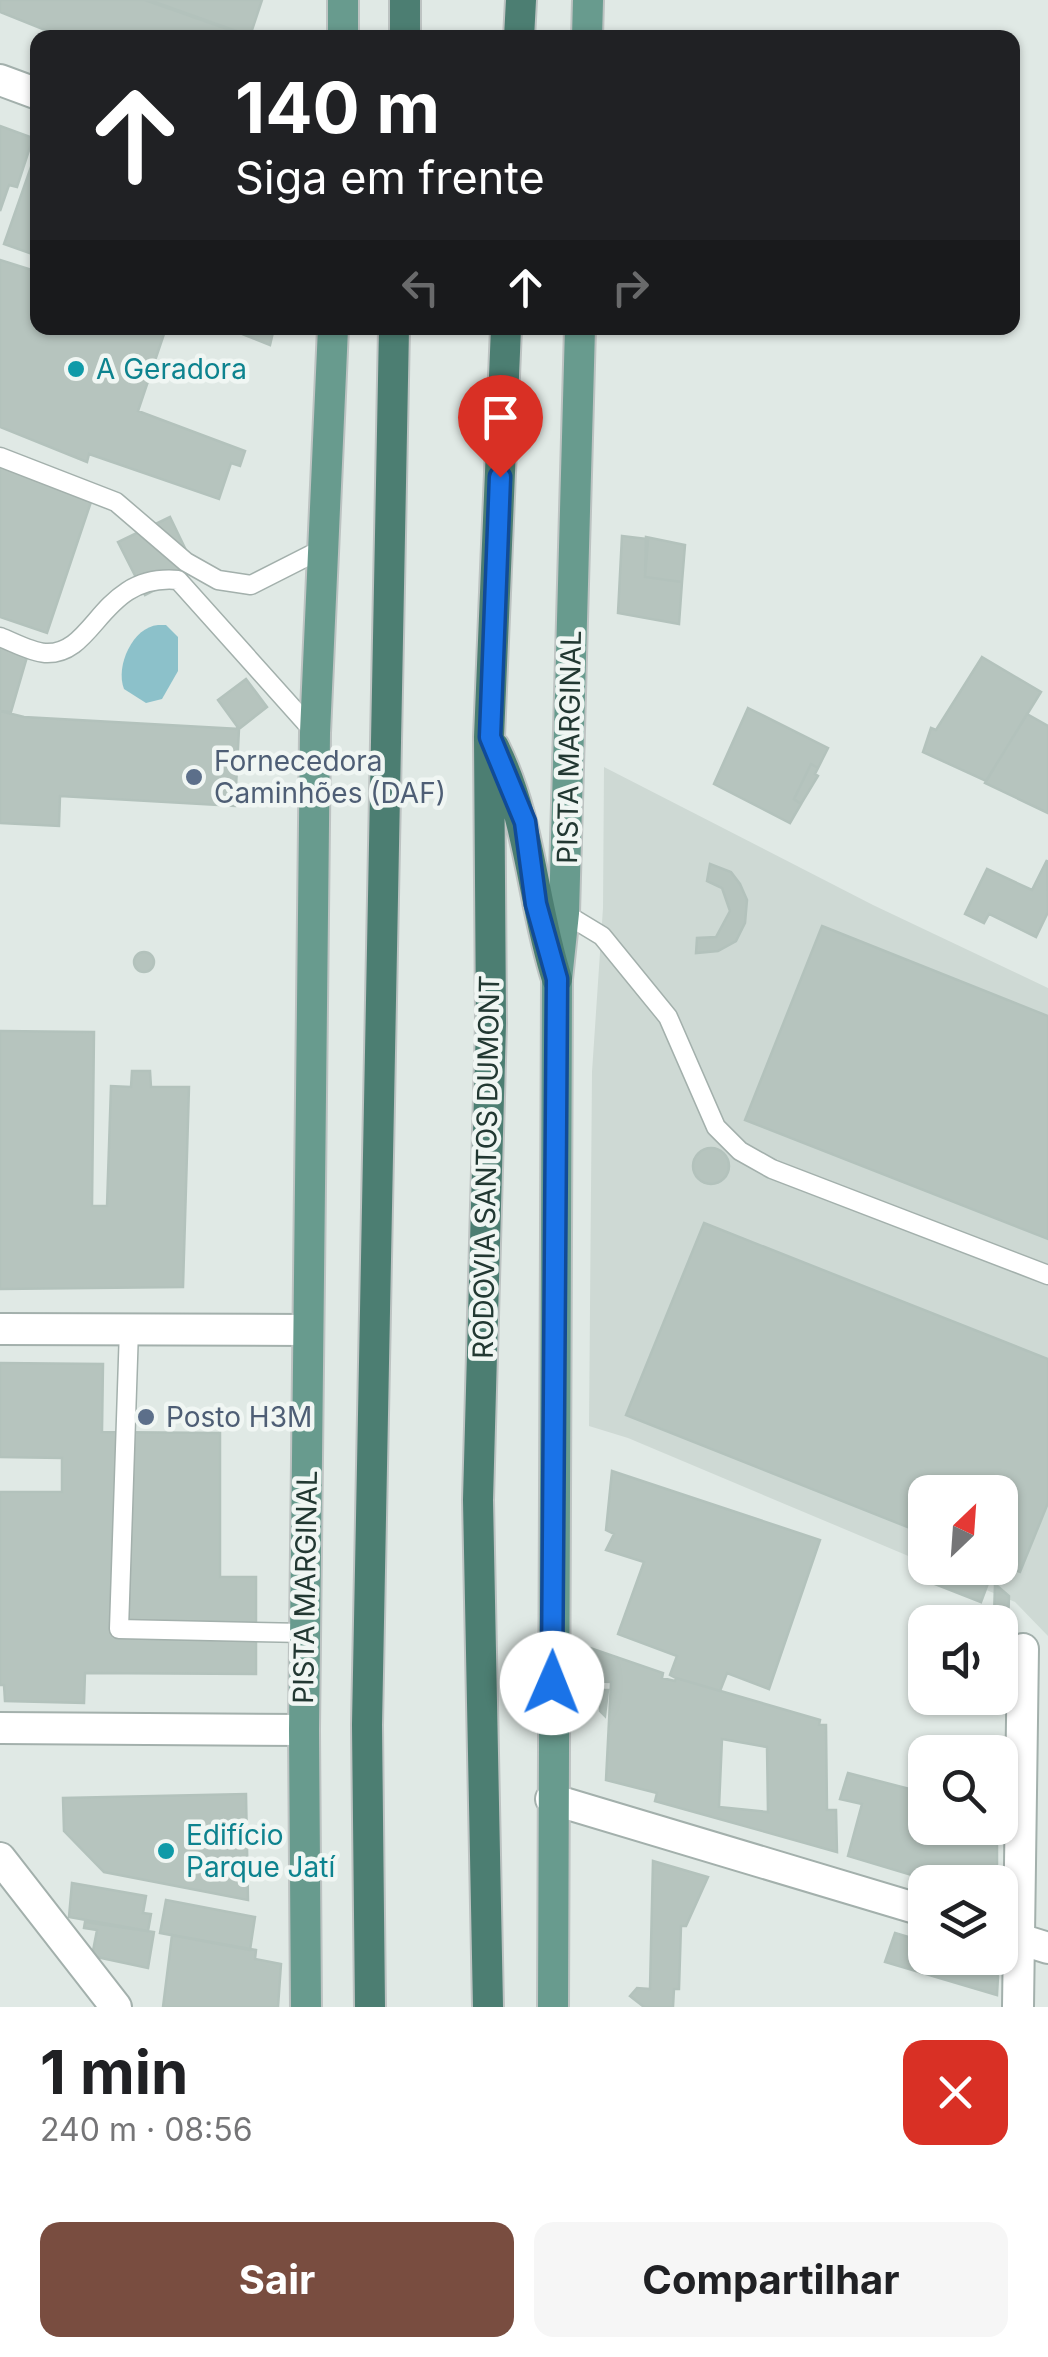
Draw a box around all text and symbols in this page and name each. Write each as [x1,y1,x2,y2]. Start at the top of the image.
text: 140 m [235,65,440,150]
icon: ahead [70,70,200,200]
text: Siga em frente [235,150,545,205]
icon: left [393,260,448,315]
icon: ahead [498,260,553,315]
icon: right [603,260,658,315]
place label: A Geradora [96,352,247,386]
marker: A Geradora [65,358,87,380]
pin [458,375,543,478]
icon: arrive [473,390,528,445]
street label: PISTA MARGINAL [550,630,588,864]
place label: Fornecedora Caminhões (DAF) [214,744,446,810]
marker: Fornecedora Caminhões (DAF) [183,766,205,788]
street label: RODOVIA SANTOS DUMONT [466,975,506,1359]
place label: Posto H3M [166,1400,312,1434]
marker: Posto H3M [135,1406,157,1428]
street label: PISTA MARGINAL [286,1470,324,1704]
north arrow [908,1475,1018,1585]
map controls [908,1475,1018,1975]
button: sound [908,1605,1018,1715]
position arrow [500,1631,604,1735]
button: search [908,1735,1018,1845]
place label: Edifício Parque Jatí [186,1818,335,1884]
marker: Edifício Parque Jatí [155,1840,177,1862]
button: layers [908,1865,1018,1975]
text: 1 min [40,2036,188,2108]
button: close [903,2040,1008,2145]
text: 240 m · 08:56 [40,2110,253,2149]
button: Sair [40,2222,514,2337]
button: Compartilhar [534,2222,1008,2337]

